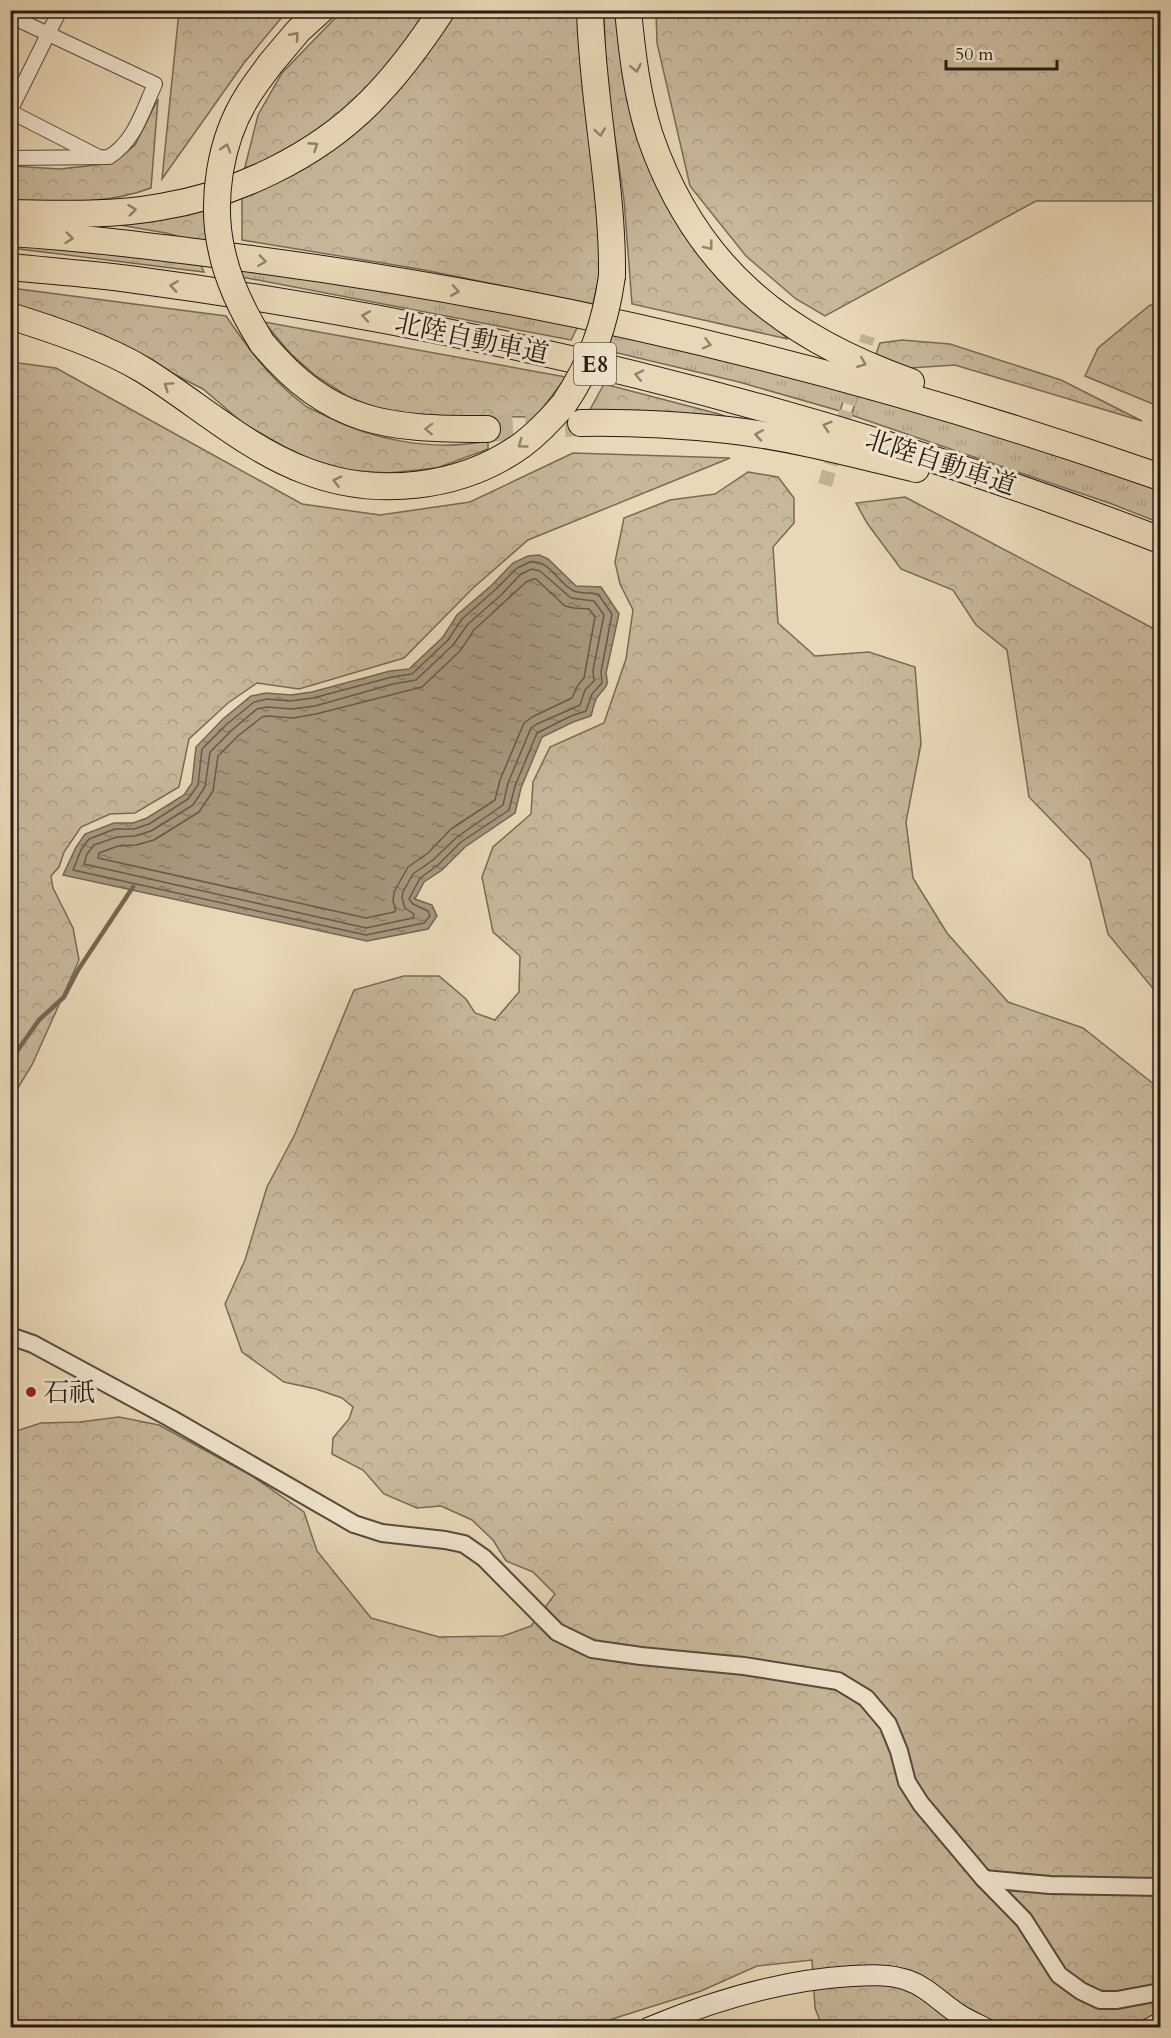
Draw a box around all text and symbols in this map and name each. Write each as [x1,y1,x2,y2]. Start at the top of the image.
one-way arrow [288,32,299,43]
scale bar [946,33,1057,71]
text: 50 m [955,42,994,67]
one-way arrow [629,63,642,73]
one-way arrow [594,127,606,136]
one-way arrow [307,142,318,153]
one-way arrow [219,143,231,154]
one-way arrow [127,204,136,217]
one-way arrow [64,231,73,244]
one-way arrow [702,240,713,251]
one-way arrow [258,254,267,266]
one-way arrow [169,280,178,292]
one-way arrow [450,284,460,297]
street label: 北陸自動車道 [392,305,552,372]
one-way arrow [361,310,371,323]
one-way arrow [702,337,712,350]
road number: E8 [574,343,616,385]
one-way arrow [856,356,867,368]
one-way arrow [634,369,644,382]
one-way arrow [163,382,174,393]
one-way arrow [822,421,833,433]
one-way arrow [424,422,433,435]
street label: 北陸自動車道 [861,422,1020,503]
one-way arrow [754,430,764,442]
one-way arrow [518,437,529,448]
one-way arrow [332,475,342,488]
place label: 石祇 [43,1375,95,1410]
marker: 石祇 [24,1385,38,1399]

